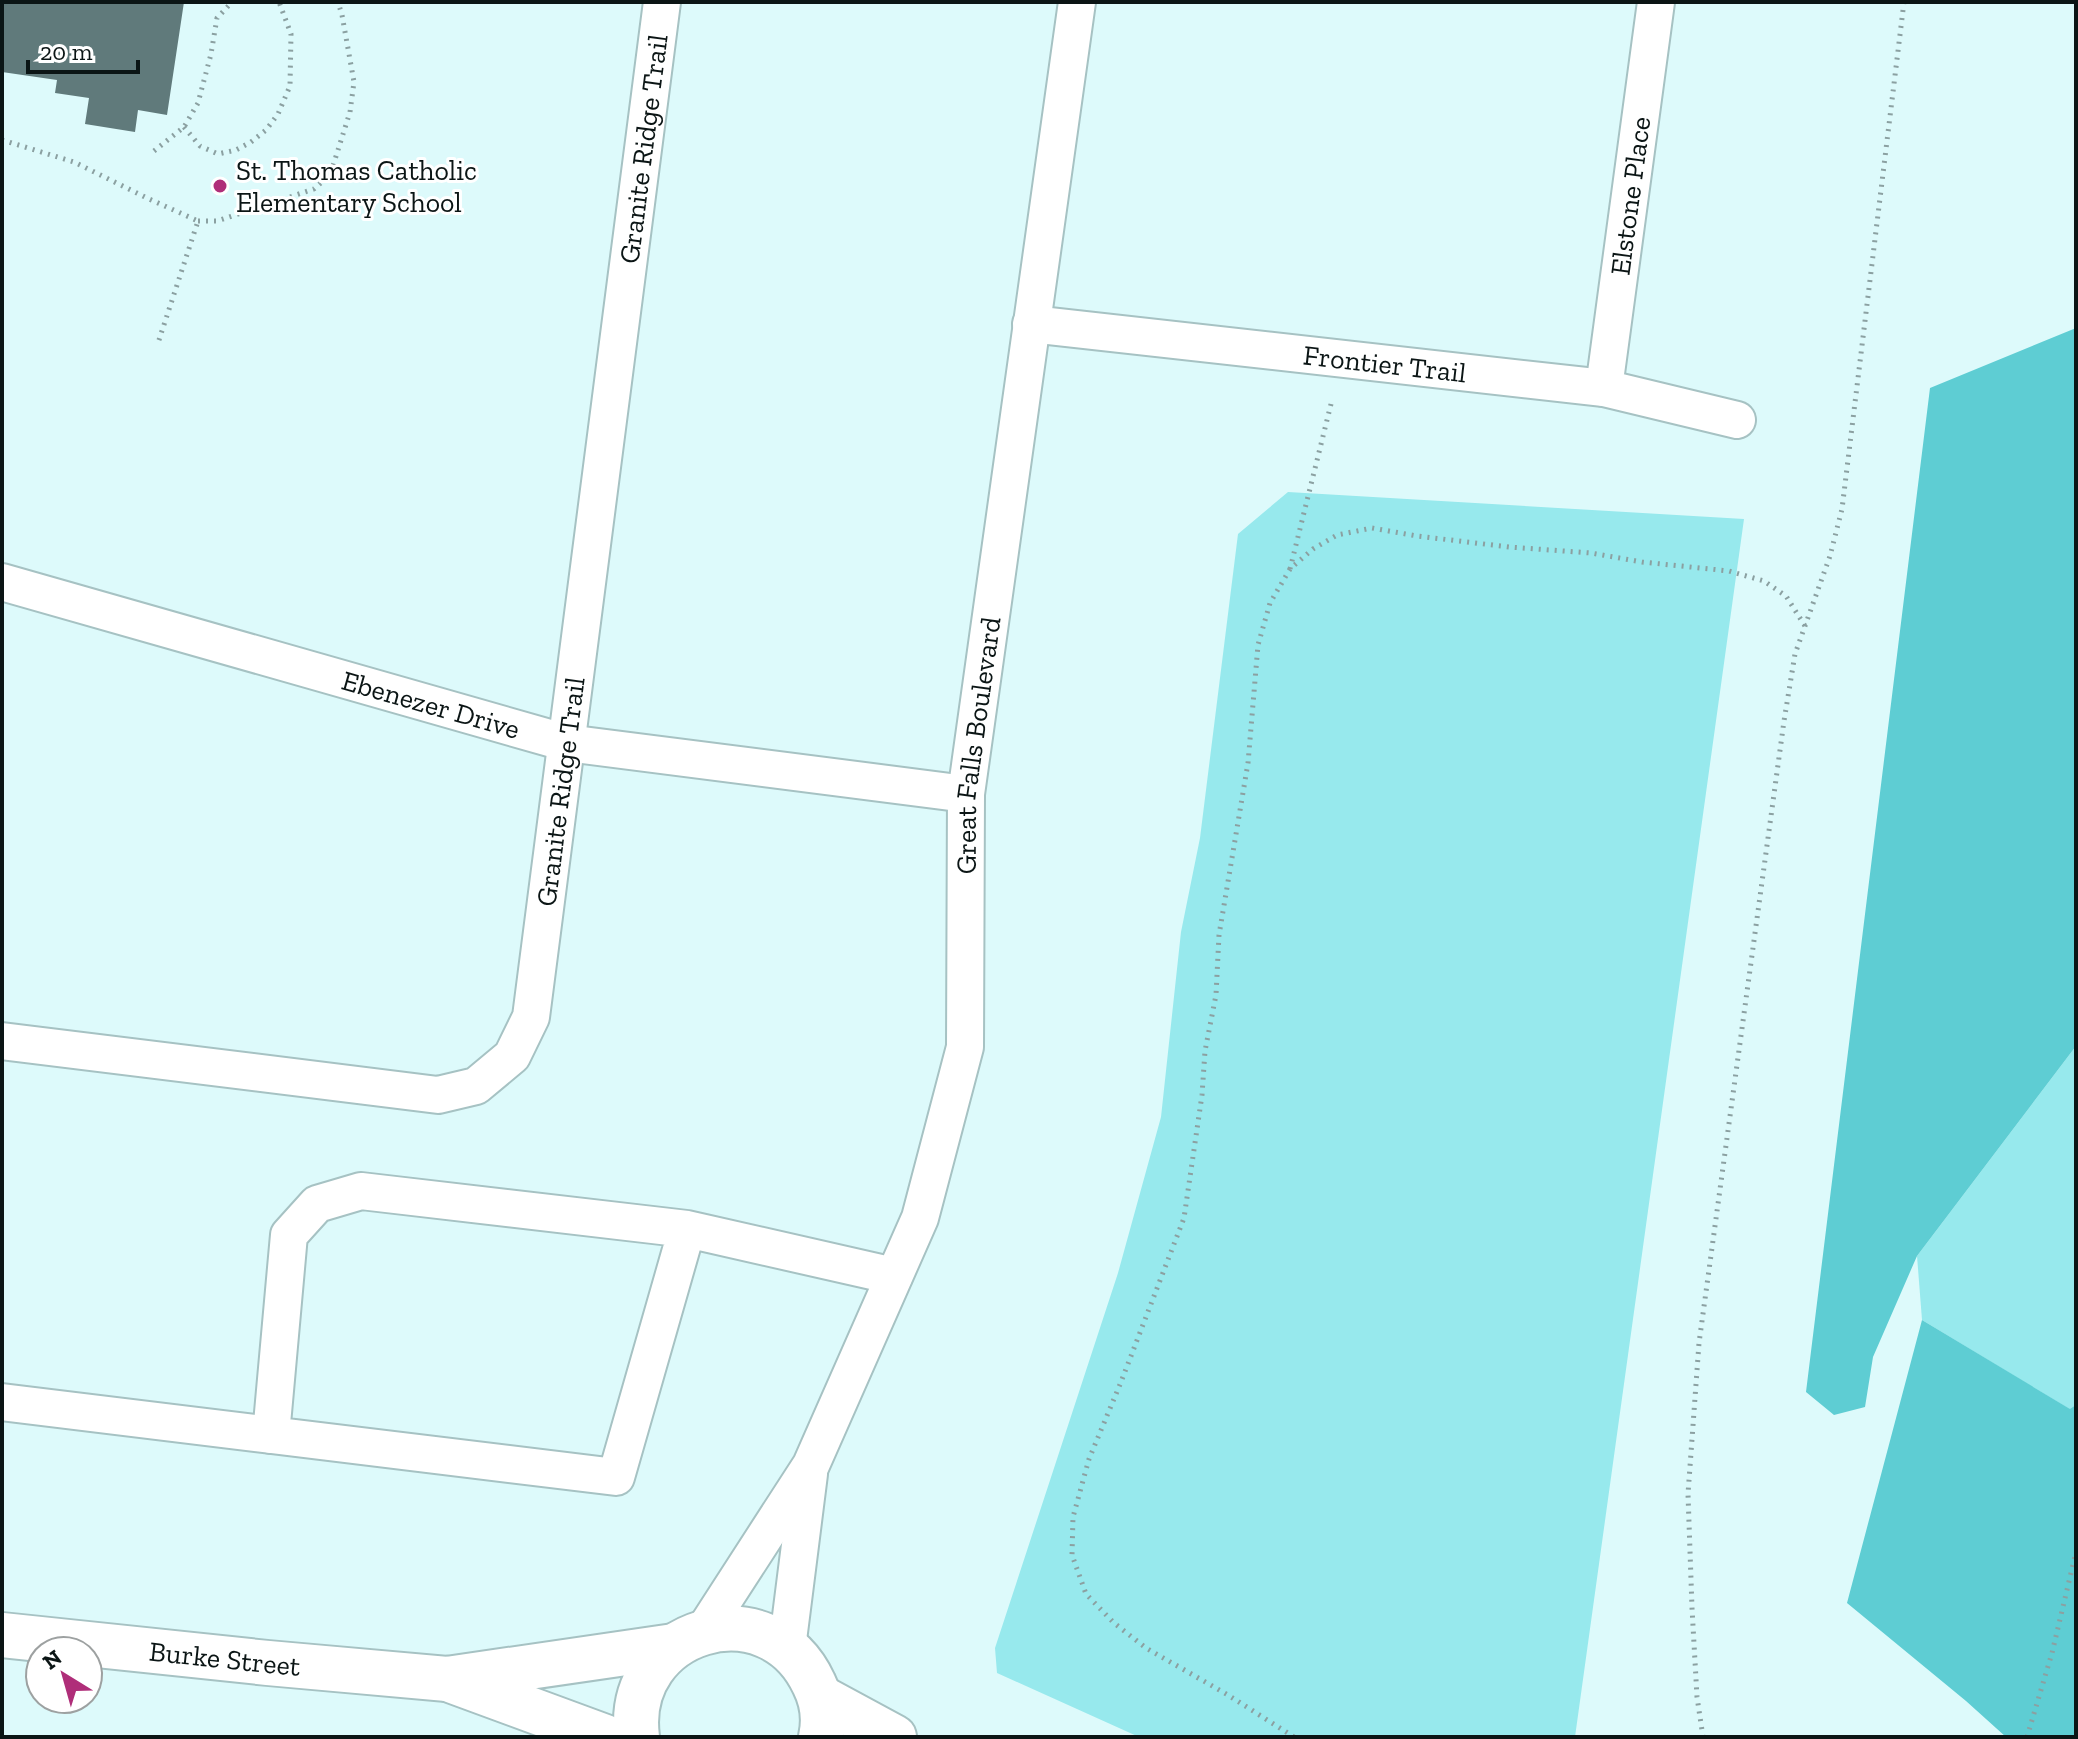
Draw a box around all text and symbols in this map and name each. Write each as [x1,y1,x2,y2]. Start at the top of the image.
scale bar [28,24,138,74]
street label: Granite Ridge Trail [612,32,674,265]
text: 20 m [40,37,93,66]
street label: Elstone Place [1603,114,1657,277]
place label: St. Thomas Catholic Elementary School [236,154,477,219]
marker: St. Thomas Catholic Elementary School [211,177,229,195]
street label: Frontier Trail [1302,338,1468,389]
street label: Great Falls Boulevard [949,615,1007,874]
street label: Ebenezer Drive [338,663,524,745]
street label: Granite Ridge Trail [529,675,591,908]
street label: Burke Street [148,1634,302,1682]
north arrow [24,1635,104,1715]
text: N [37,1643,67,1675]

